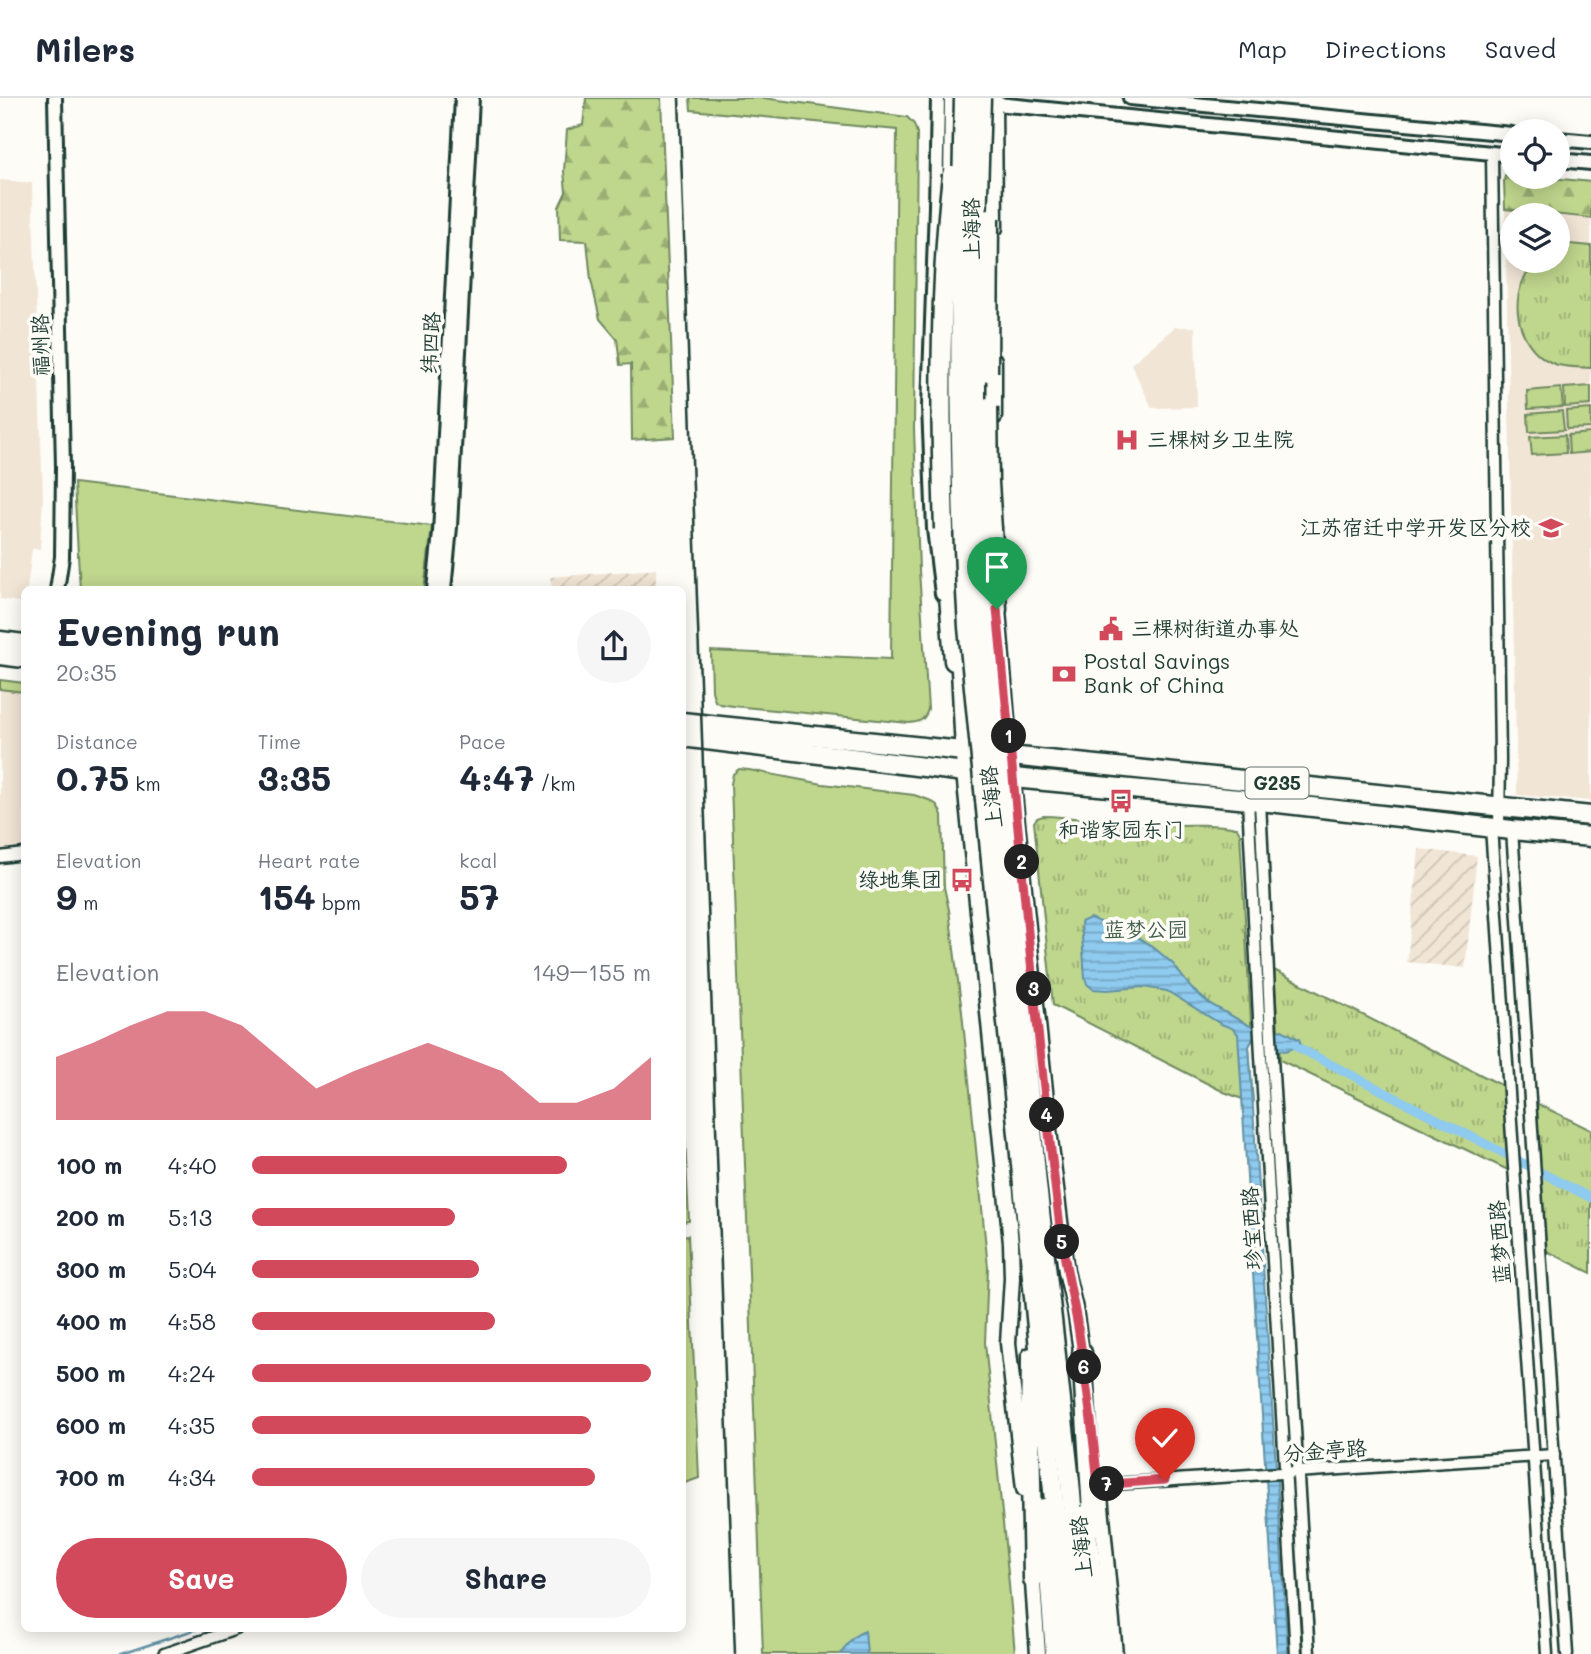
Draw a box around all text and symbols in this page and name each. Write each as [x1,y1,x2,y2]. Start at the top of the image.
text: Milers [35,27,135,70]
text: Map [1238,33,1287,64]
text: Directions [1325,33,1447,64]
text: Saved [1485,33,1556,64]
map controls [1500,119,1570,273]
button: locate [1500,119,1570,189]
street label: 上海路 [956,197,985,261]
button: layers [1500,203,1570,273]
street label: 纬四路 [414,311,445,375]
street label: 福州路 [25,313,54,377]
place label: 三棵树乡卫生院 [1147,425,1294,452]
hospital icon: 三棵树乡卫生院 [1113,426,1141,454]
place label: 江苏宿迁中学开发区分校 [1300,513,1531,540]
school or university icon: 江苏宿迁中学开发区分校 [1537,514,1565,542]
pin [967,537,1027,609]
icon: arrive [978,548,1016,586]
text: Evening run [56,606,280,656]
button: share [577,609,651,683]
place label: 三棵树街道办事处 [1131,614,1299,641]
public building icon: 三棵树街道办事处 [1097,615,1125,643]
place label: Postal Savings Bank of China [1084,647,1230,698]
text: 20:35 [56,657,117,687]
bank icon: Postal Savings Bank of China [1050,660,1078,688]
pin: 1 [992,718,1026,754]
text: 1 [1004,723,1013,748]
text: Distance [56,729,138,754]
text: Time [258,729,301,754]
text: Pace [459,729,506,754]
text: 0.75 [56,754,129,800]
text: 3:35 [258,754,331,800]
text: 4:47 [459,754,534,800]
street label: 上海路 [974,764,1007,830]
road number: G235 [1246,768,1308,798]
text: km [129,771,161,796]
text: /km [534,771,576,796]
bus stop icon: 和谐家园东门 [1107,787,1135,815]
place label: 和谐家园东门 [1058,815,1184,842]
pin: 2 [1004,844,1040,880]
text: Elevation [56,848,141,873]
text: Heart rate [258,848,360,873]
text: kcal [459,848,497,873]
text: 2 [1016,849,1027,874]
place label: 绿地集团 [858,865,942,892]
bus stop icon: 绿地集团 [948,866,976,894]
text: 9 [56,873,77,919]
text: 154 [258,873,316,919]
text: 57 [459,873,499,919]
text: m [77,890,98,915]
text: bpm [316,890,361,915]
park label: 蓝梦公园 [1104,915,1188,942]
text: Elevation [56,957,159,987]
text: 149–155 m [532,957,651,987]
pin: 3 [1016,972,1052,1006]
text: 3 [1028,976,1039,1001]
pin: 4 [1030,1098,1064,1132]
text: 4 [1040,1102,1053,1127]
text: 100 m [56,1150,122,1180]
text: 4:40 [168,1150,216,1180]
street label: 珍宝西路 [1235,1185,1266,1271]
street label: 蓝梦西路 [1482,1199,1515,1285]
text: 200 m [56,1202,125,1232]
text: 5:13 [168,1202,212,1232]
pin: 5 [1044,1224,1080,1260]
text: 5 [1056,1229,1067,1254]
text: 300 m [56,1254,126,1284]
text: 5:04 [168,1254,216,1284]
text: 400 m [56,1306,127,1336]
text: 4:58 [168,1306,216,1336]
pin: 6 [1066,1350,1102,1384]
text: 6 [1078,1354,1089,1379]
text: 500 m [56,1358,126,1388]
text: 4:24 [168,1358,215,1388]
pin [1135,1408,1195,1480]
text: 600 m [56,1410,126,1440]
text: 4:35 [168,1410,216,1440]
icon: check [1146,1419,1184,1457]
street label: 分金亭路 [1282,1433,1368,1466]
text: 700 m [56,1462,125,1492]
text: 4:34 [168,1462,216,1492]
pin: 7 [1090,1466,1124,1502]
text: 7 [1101,1471,1112,1496]
street label: 上海路 [1064,1514,1097,1580]
button: Save [56,1538,347,1618]
button: Share [361,1538,651,1618]

